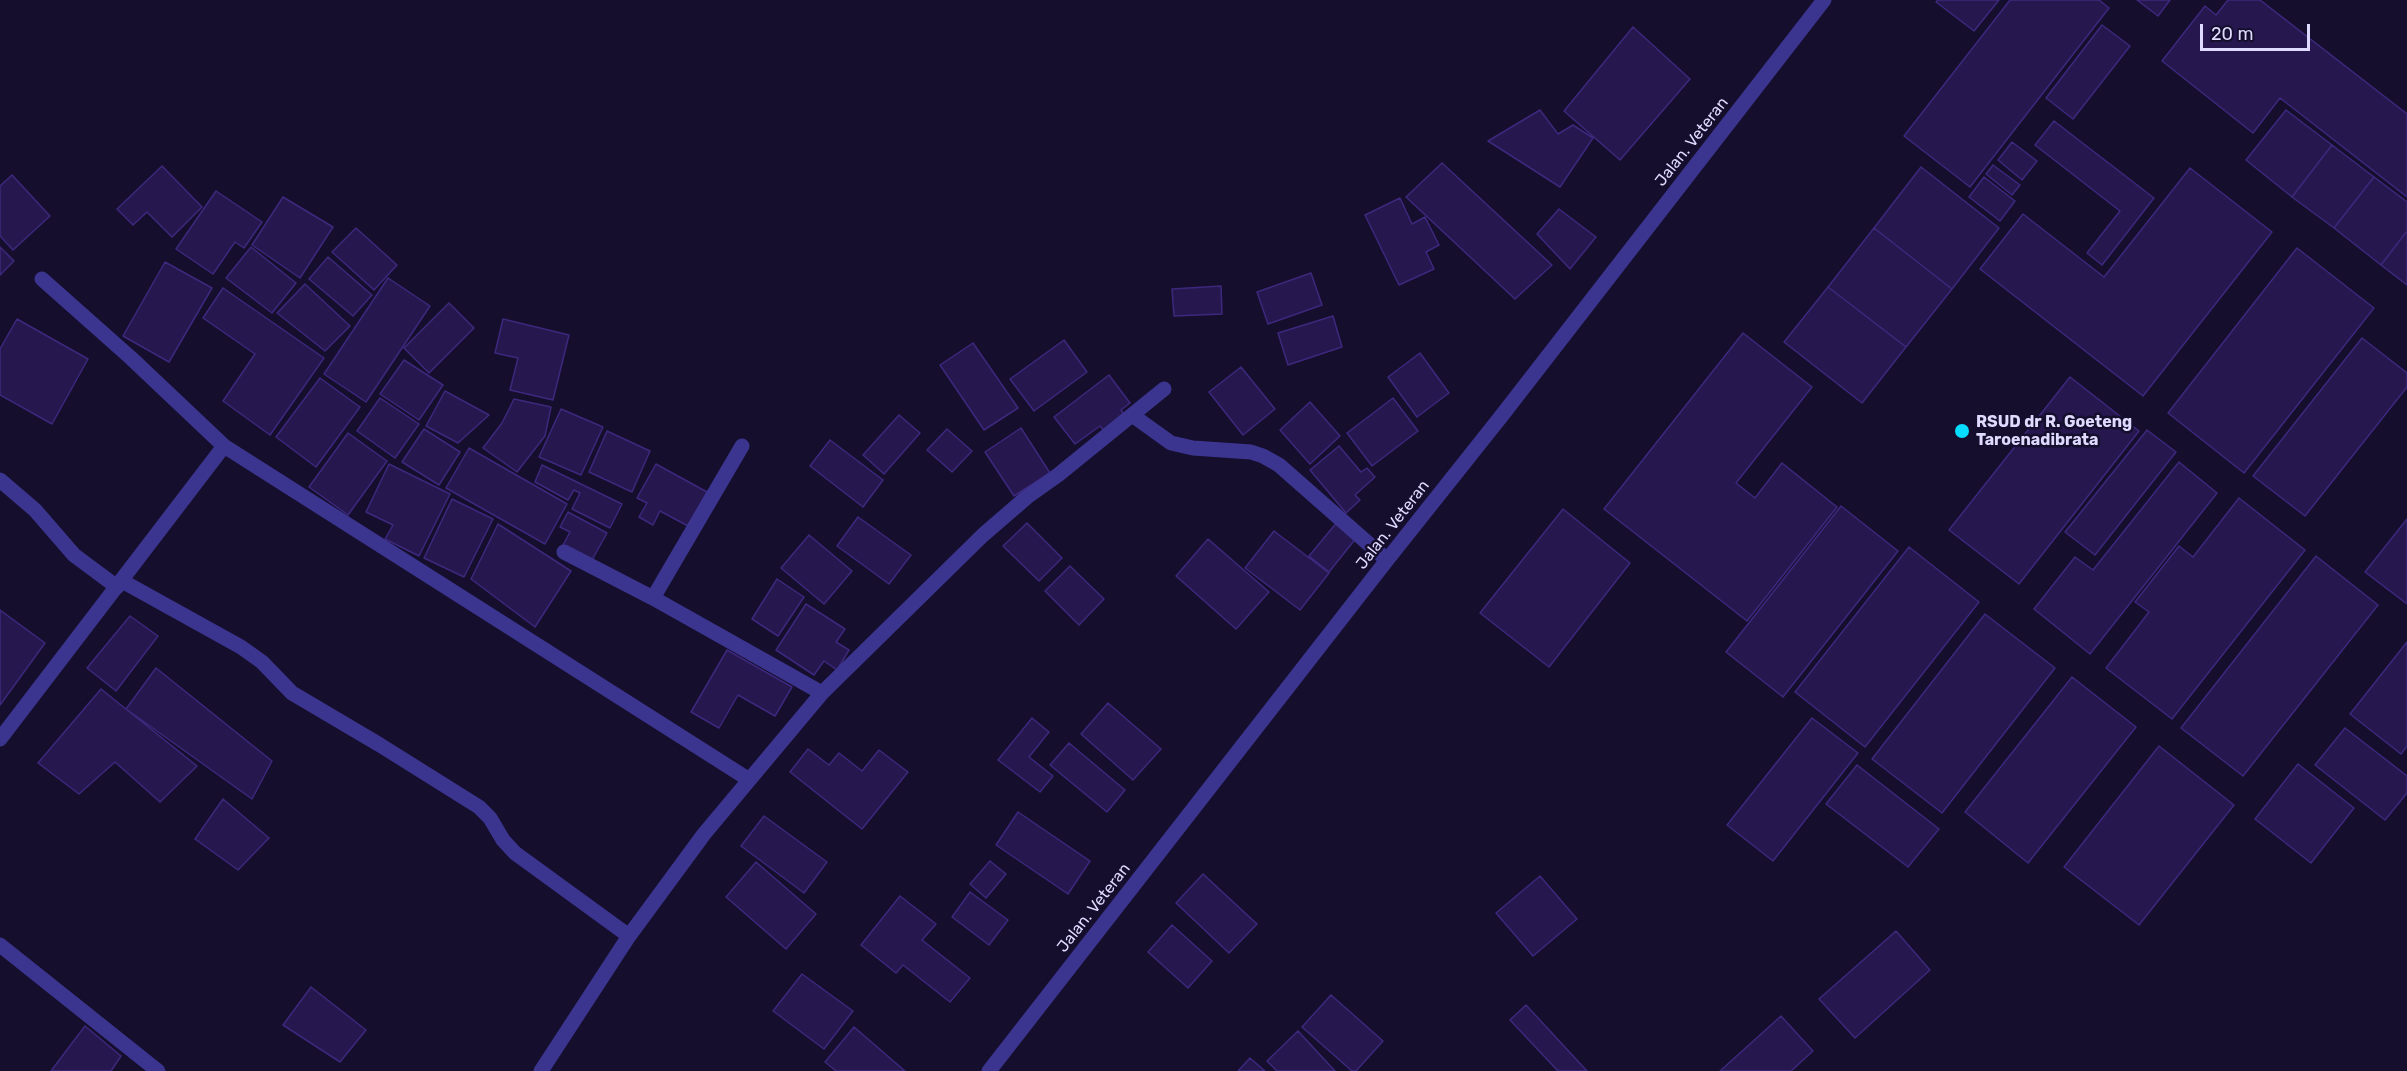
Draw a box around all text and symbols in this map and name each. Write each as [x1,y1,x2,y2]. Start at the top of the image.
scale bar [2203,12,2312,50]
text: 20 m [2211,23,2253,45]
street label: Jalan. Veteran [1651,94,1733,190]
place label: RSUD dr R. Goeteng Taroenadibrata [1976,412,2132,450]
marker: RSUD dr R. Goeteng Taroenadibrata [1953,422,1971,440]
street label: Jalan. Veteran [1352,477,1434,573]
street label: Jalan. Veteran [1053,860,1135,956]

